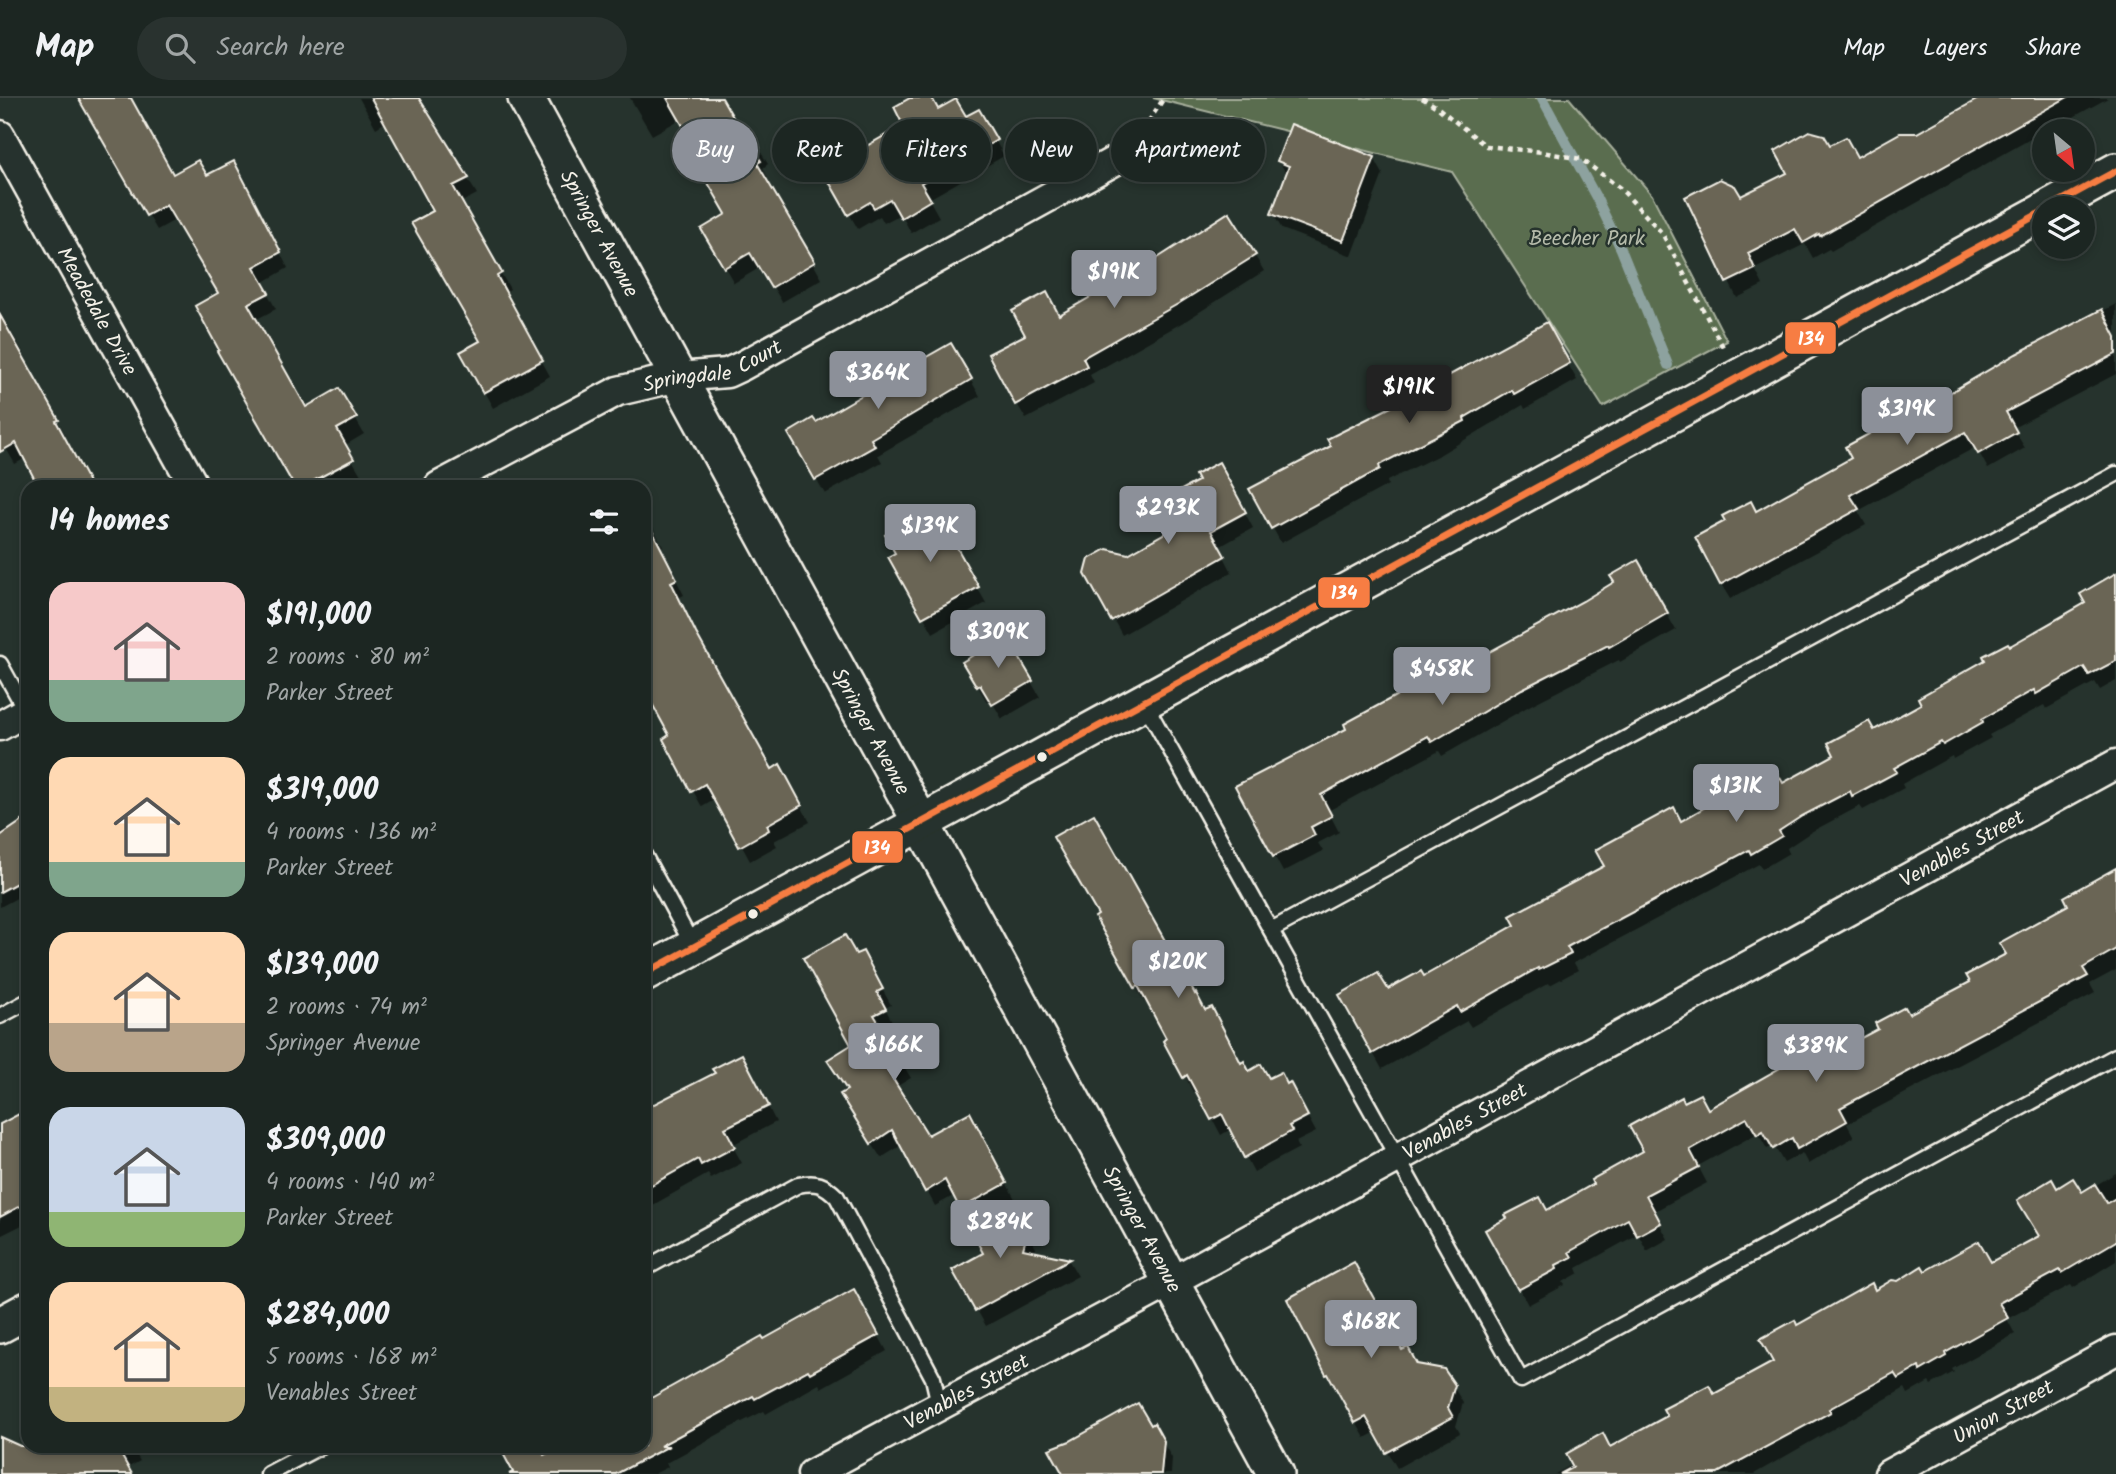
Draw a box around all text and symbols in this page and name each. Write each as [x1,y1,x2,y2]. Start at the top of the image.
search box [137,17,627,80]
text: Map [35,22,95,75]
text: Search here [217,27,345,69]
icon: search [161,29,199,67]
text: Map [1843,29,1885,68]
text: Layers [1923,29,1987,68]
text: Share [2025,29,2081,68]
chip: Buy [672,119,758,182]
chip: Rent [772,119,867,182]
chip: Filters [881,119,991,182]
chip: New [1005,119,1097,182]
chip: Apartment [1111,119,1265,182]
north arrow [2032,119,2095,182]
map controls [2032,119,2095,259]
street label: Springer Avenue [550,164,647,304]
button: layers [2032,196,2095,259]
park label: Beecher Park [1529,223,1645,256]
street label: Meadedale Drive [47,241,145,383]
pin: $191K [1065,250,1163,310]
text: $191K [1088,255,1141,291]
line badge: 134 [1784,321,1837,355]
text: 134 [1798,325,1825,355]
street label: Springdale Court [640,331,790,403]
pin: $364K [829,352,927,411]
text: $364K [845,356,911,392]
pin: $191K [1360,366,1458,425]
text: $191K [1383,370,1436,406]
pin: $319K [1858,388,1956,447]
text: $319K [1878,392,1936,428]
pin: $293K [1119,486,1217,546]
text: $293K [1135,491,1201,527]
text: 14 homes [49,498,170,546]
icon: filters [585,503,623,541]
pin: $139K [881,504,979,564]
text: $139K [901,509,959,545]
line badge: 134 [1317,576,1371,609]
text: 134 [1331,579,1358,609]
text: $191,000 [266,592,371,640]
icon: home [105,610,189,694]
pin: $309K [949,610,1047,670]
text: $309K [966,615,1030,651]
text: 2 rooms · 80 m² [266,640,429,676]
pin: $458K [1393,648,1491,707]
text: $458K [1409,652,1475,688]
street label: Springer Avenue [822,662,918,802]
text: Parker Street [266,676,393,712]
unlabelled marker [1035,750,1049,764]
pin: $131K [1687,764,1785,824]
text: $319,000 [266,767,378,815]
text: $131K [1709,769,1763,805]
icon: home [105,785,189,869]
street label: Venables Street [1894,802,2032,897]
text: 4 rooms · 136 m² [266,815,436,851]
line badge: 134 [851,830,904,864]
text: 134 [864,834,891,864]
text: Parker Street [266,851,393,887]
unlabelled marker [746,907,760,921]
pin: $120K [1129,940,1227,1000]
text: $139,000 [266,942,378,990]
text: $120K [1148,945,1208,981]
icon: home [105,960,189,1044]
text: 2 rooms · 74 m² [266,990,427,1026]
pin: $166K [845,1024,943,1083]
pin: $389K [1767,1024,1865,1084]
text: Springer Avenue [266,1026,420,1062]
text: $166K [864,1028,924,1064]
text: $389K [1783,1029,1849,1065]
street label: Venables Street [1397,1074,1535,1170]
text: $309,000 [266,1117,385,1165]
icon: home [105,1135,189,1219]
street label: Springer Avenue [1093,1160,1190,1300]
text: 4 rooms · 140 m² [266,1165,434,1201]
pin: $284K [951,1200,1049,1260]
text: Parker Street [266,1201,393,1237]
text: $284K [967,1205,1033,1241]
text: $284,000 [266,1292,389,1340]
pin: $168K [1322,1300,1420,1360]
text: $168K [1341,1305,1401,1341]
icon: home [105,1310,189,1394]
text: 5 rooms · 168 m² [266,1340,437,1376]
street label: Venables Street [898,1345,1036,1440]
street label: Union Street [1947,1371,2061,1454]
text: Venables Street [266,1376,417,1412]

